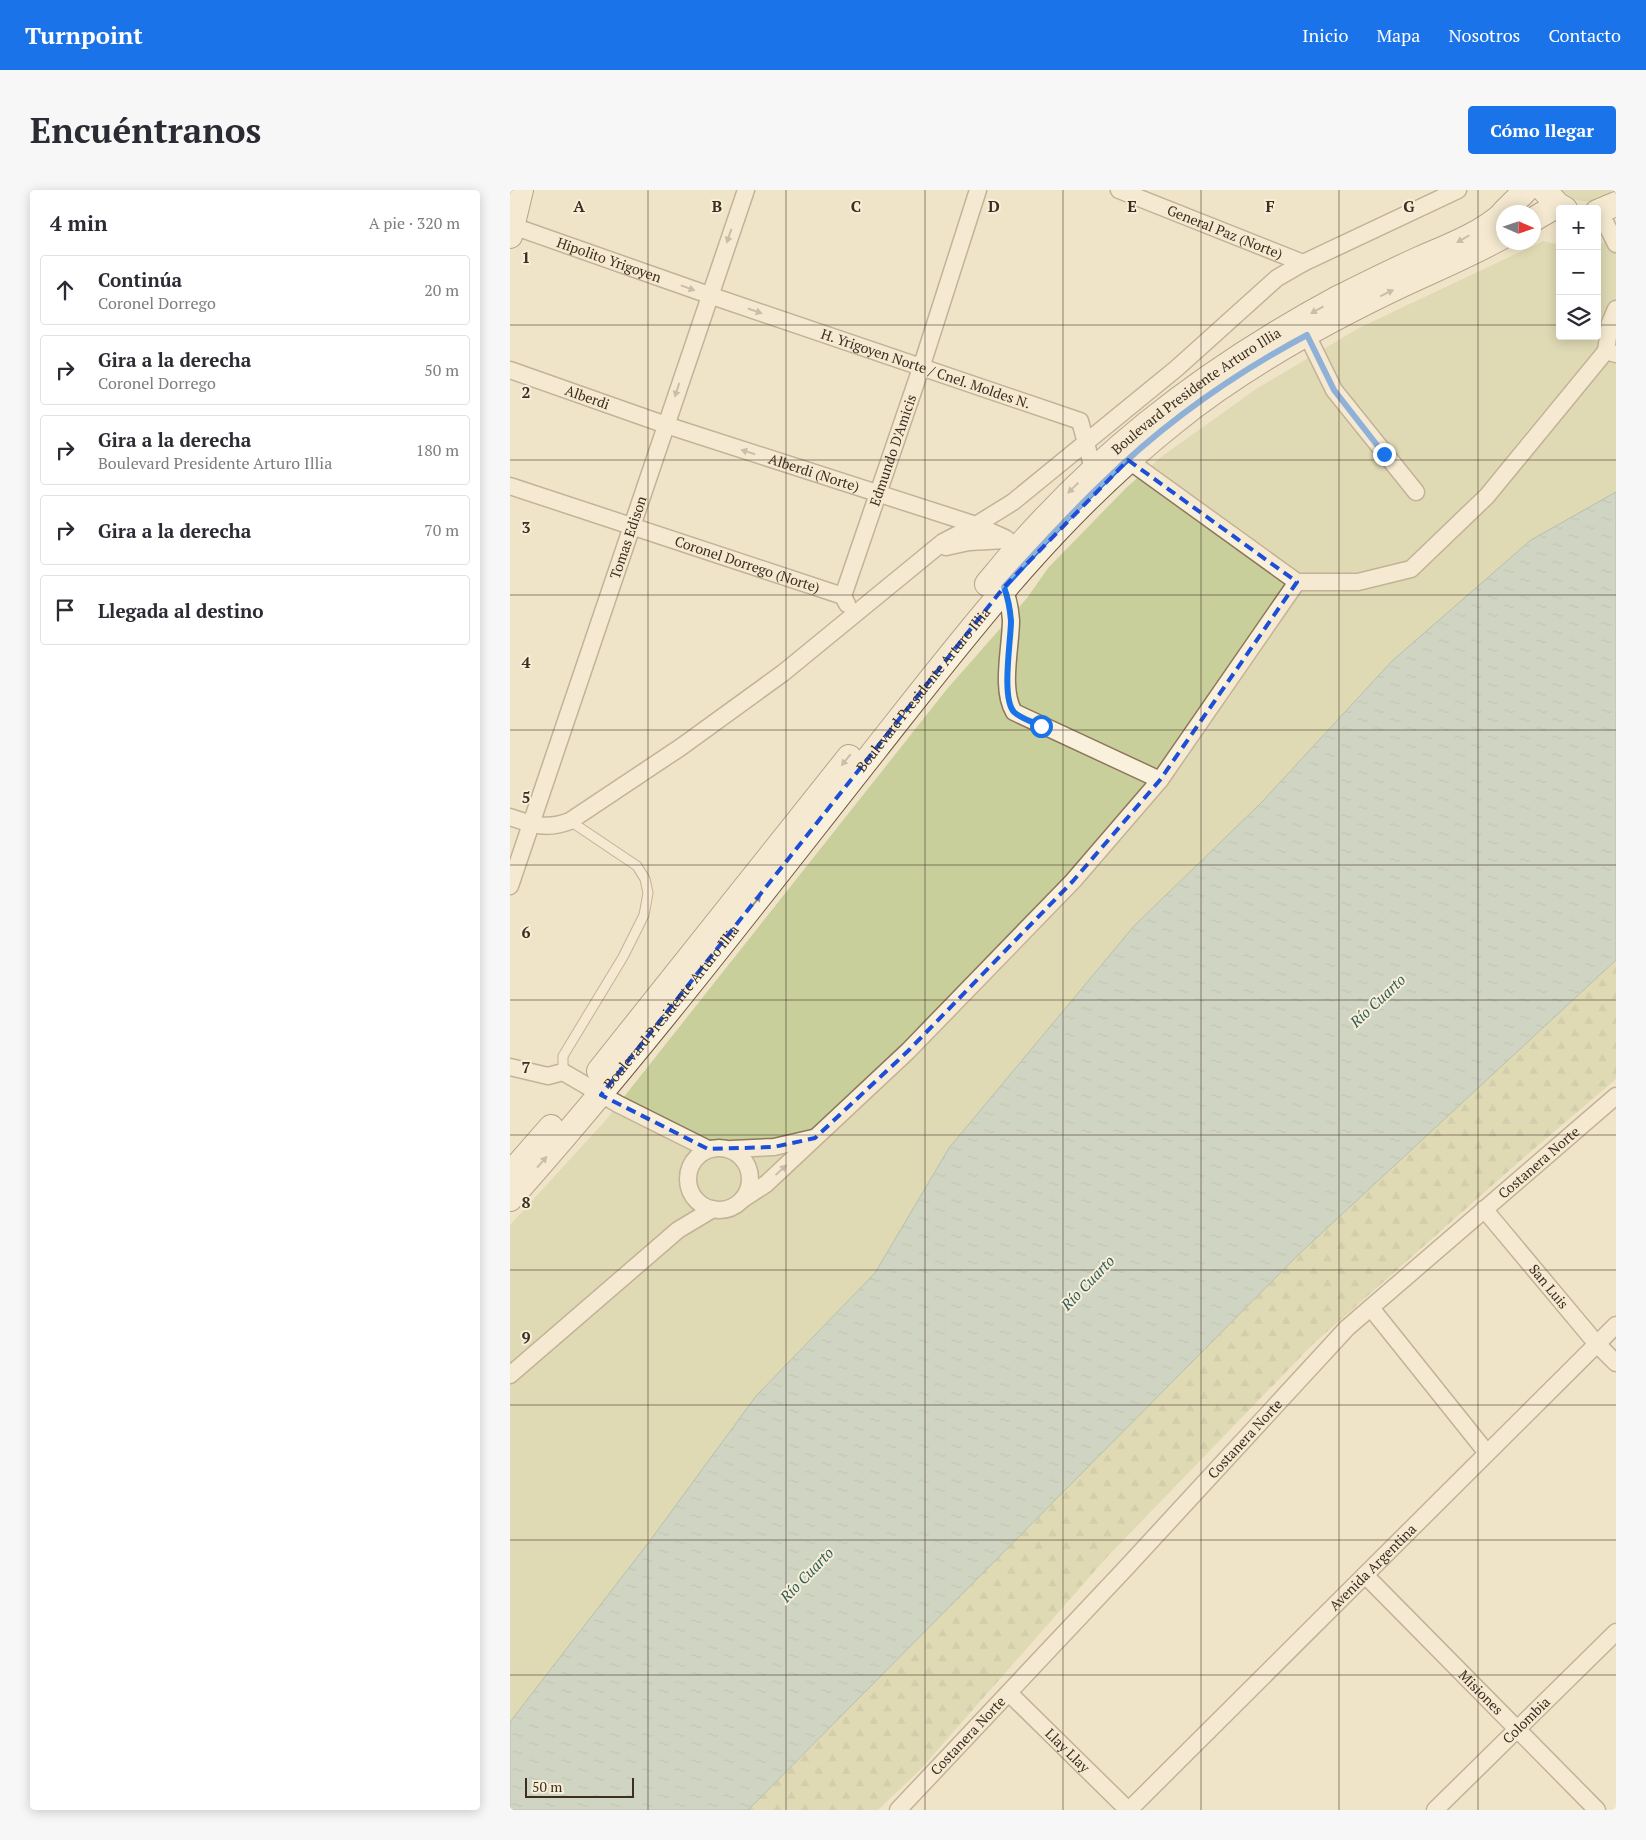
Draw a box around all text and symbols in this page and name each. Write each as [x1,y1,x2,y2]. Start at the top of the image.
text: Turnpoint [25,19,143,51]
text: Inicio [1302,23,1348,47]
text: Mapa [1376,23,1420,47]
text: Nosotros [1448,23,1520,47]
text: Contacto [1548,23,1621,47]
button: Cómo llegar [1468,106,1616,154]
text: Encuéntranos [30,107,261,153]
text: A [573,195,585,217]
text: B [712,195,722,217]
text: C [851,195,861,217]
text: D [988,195,1000,217]
text: E [1127,195,1137,217]
text: F [1265,195,1275,217]
text: G [1403,195,1415,217]
street label: General Paz (Norte) [1164,200,1286,263]
north arrow [1496,205,1541,250]
map controls [1556,205,1601,340]
button: + [1556,205,1601,250]
text: 4 min [50,209,107,237]
text: A pie · 320 m [369,212,460,234]
one-way arrow [725,229,733,244]
street label: Hipolito Yrigoyen [554,232,665,287]
one-way arrow [1455,235,1470,243]
text: 1 [521,246,531,268]
button: − [1556,250,1601,295]
text: Continúa [98,267,182,292]
icon: ahead [51,276,79,304]
text: 20 m [424,279,459,301]
one-way arrow [681,284,696,292]
one-way arrow [1380,289,1394,297]
text: Coronel Dorrego [98,292,216,314]
button: layers [1556,295,1601,340]
one-way arrow [1309,306,1324,314]
one-way arrow [748,307,763,315]
street label: Boulevard Presidente Arturo Illia [1107,323,1284,458]
street label: H. Yrigoyen Norte / Cnel. Moldes N. [819,324,1033,413]
text: Gira a la derecha [98,347,251,372]
icon: right [51,356,79,384]
text: 50 m [424,359,459,381]
text: Coronel Dorrego [98,372,216,394]
street label: Alberdi [563,380,612,413]
text: 2 [521,381,531,403]
one-way arrow [673,383,681,398]
street label: Edmundo D'Amicis [864,392,920,509]
text: Gira a la derecha [98,427,251,452]
icon: right [51,436,79,464]
text: 180 m [416,439,459,461]
route end [1373,443,1396,466]
one-way arrow [741,448,756,455]
street label: Alberdi (Norte) [766,449,862,496]
text: Boulevard Presidente Arturo Illia [98,452,332,474]
one-way arrow [1067,482,1079,494]
street label: Tomas Edison [605,493,651,581]
icon: right [51,516,79,544]
text: 3 [521,516,531,538]
text: Gira a la derecha [98,518,251,543]
text: 70 m [424,519,459,541]
street label: Coronel Dorrego (Norte) [672,531,823,597]
icon: arrive [51,596,79,624]
text: Llegada al destino [98,598,264,623]
street label: Boulevard Presidente Arturo Illia [851,603,994,775]
text: 4 [521,651,531,673]
route start [1030,715,1053,738]
one-way arrow [840,753,851,766]
text: 5 [521,786,531,808]
one-way arrow [750,895,761,908]
text: 6 [521,921,531,943]
street label: Boulevard Presidente Arturo Illia [599,921,743,1092]
water label: Río Cuarto [1345,969,1410,1032]
text: 7 [521,1056,531,1078]
street label: Costanera Norte [1494,1122,1583,1203]
one-way arrow [536,1157,548,1169]
one-way arrow [774,1164,786,1176]
text: 8 [521,1191,531,1213]
water label: Río Cuarto [1055,1250,1119,1315]
street label: San Luis [1525,1260,1573,1312]
text: 9 [521,1326,531,1348]
street label: Costanera Norte [1203,1395,1286,1482]
street label: Avenida Argentina [1325,1519,1420,1614]
water label: Río Cuarto [774,1542,838,1607]
street label: Misiones [1455,1666,1508,1719]
street label: Costanera Norte [926,1692,1009,1779]
street label: Colombia [1498,1692,1554,1748]
street label: Llay Llay [1041,1724,1095,1777]
scale bar [525,1775,634,1798]
text: 50 m [532,1777,562,1796]

